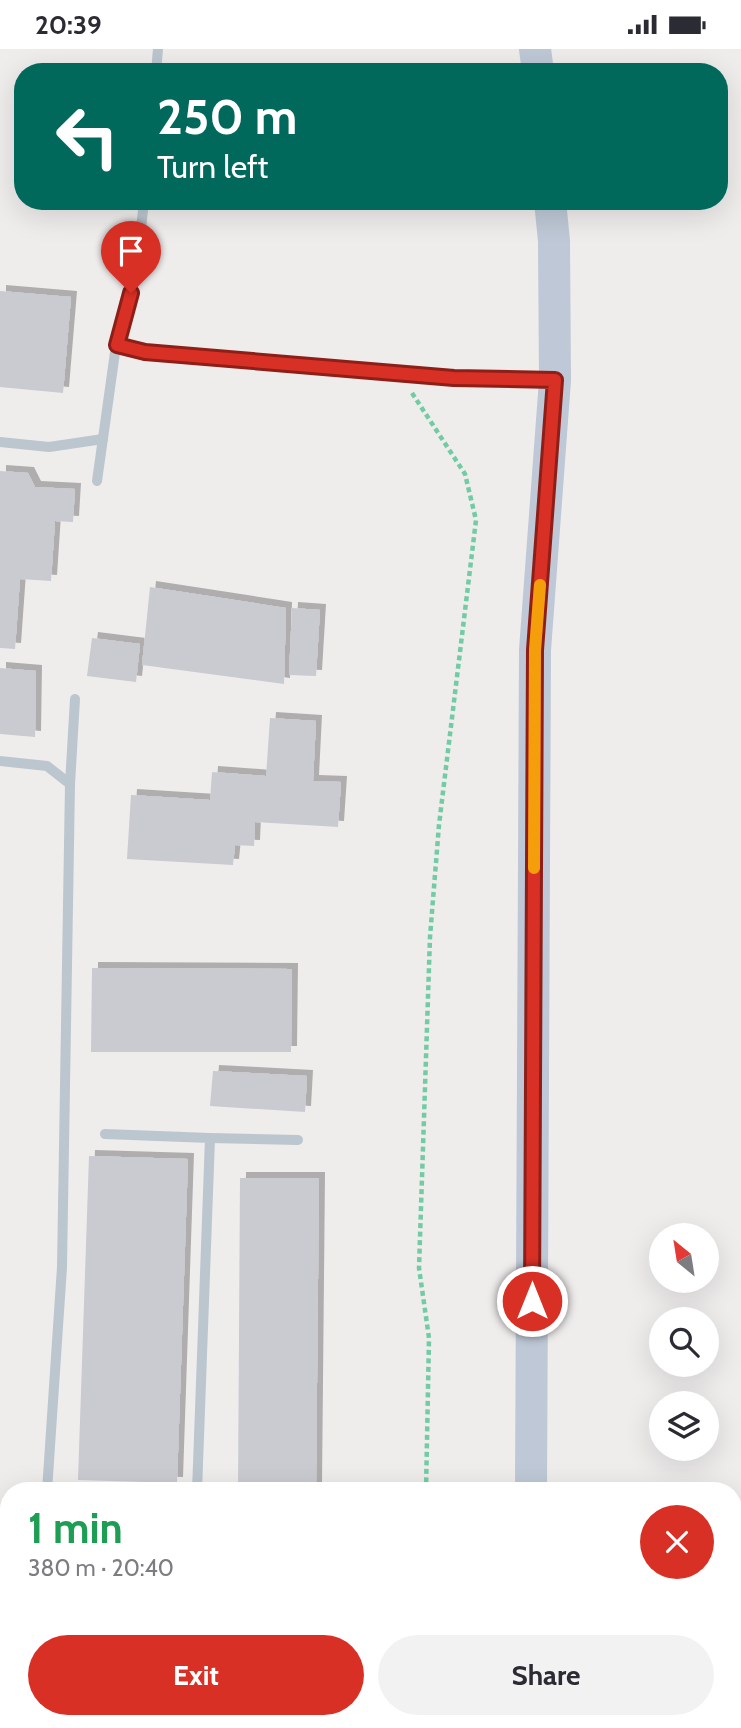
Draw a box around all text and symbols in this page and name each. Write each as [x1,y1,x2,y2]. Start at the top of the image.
text: 20:39 [35,9,102,41]
text: 250 m [157,87,297,146]
icon: left [42,91,133,182]
text: Turn left [157,147,268,186]
pin [101,221,161,293]
icon: arrive [112,232,150,270]
north arrow [649,1223,719,1293]
map controls [649,1223,719,1461]
position arrow [495,1264,569,1338]
button: search [649,1307,719,1377]
button: layers [649,1391,719,1461]
text: 1 min [28,1502,123,1554]
button: close [640,1505,714,1579]
text: 380 m · 20:40 [28,1554,174,1582]
button: Exit [28,1635,364,1715]
button: Share [378,1635,714,1715]

